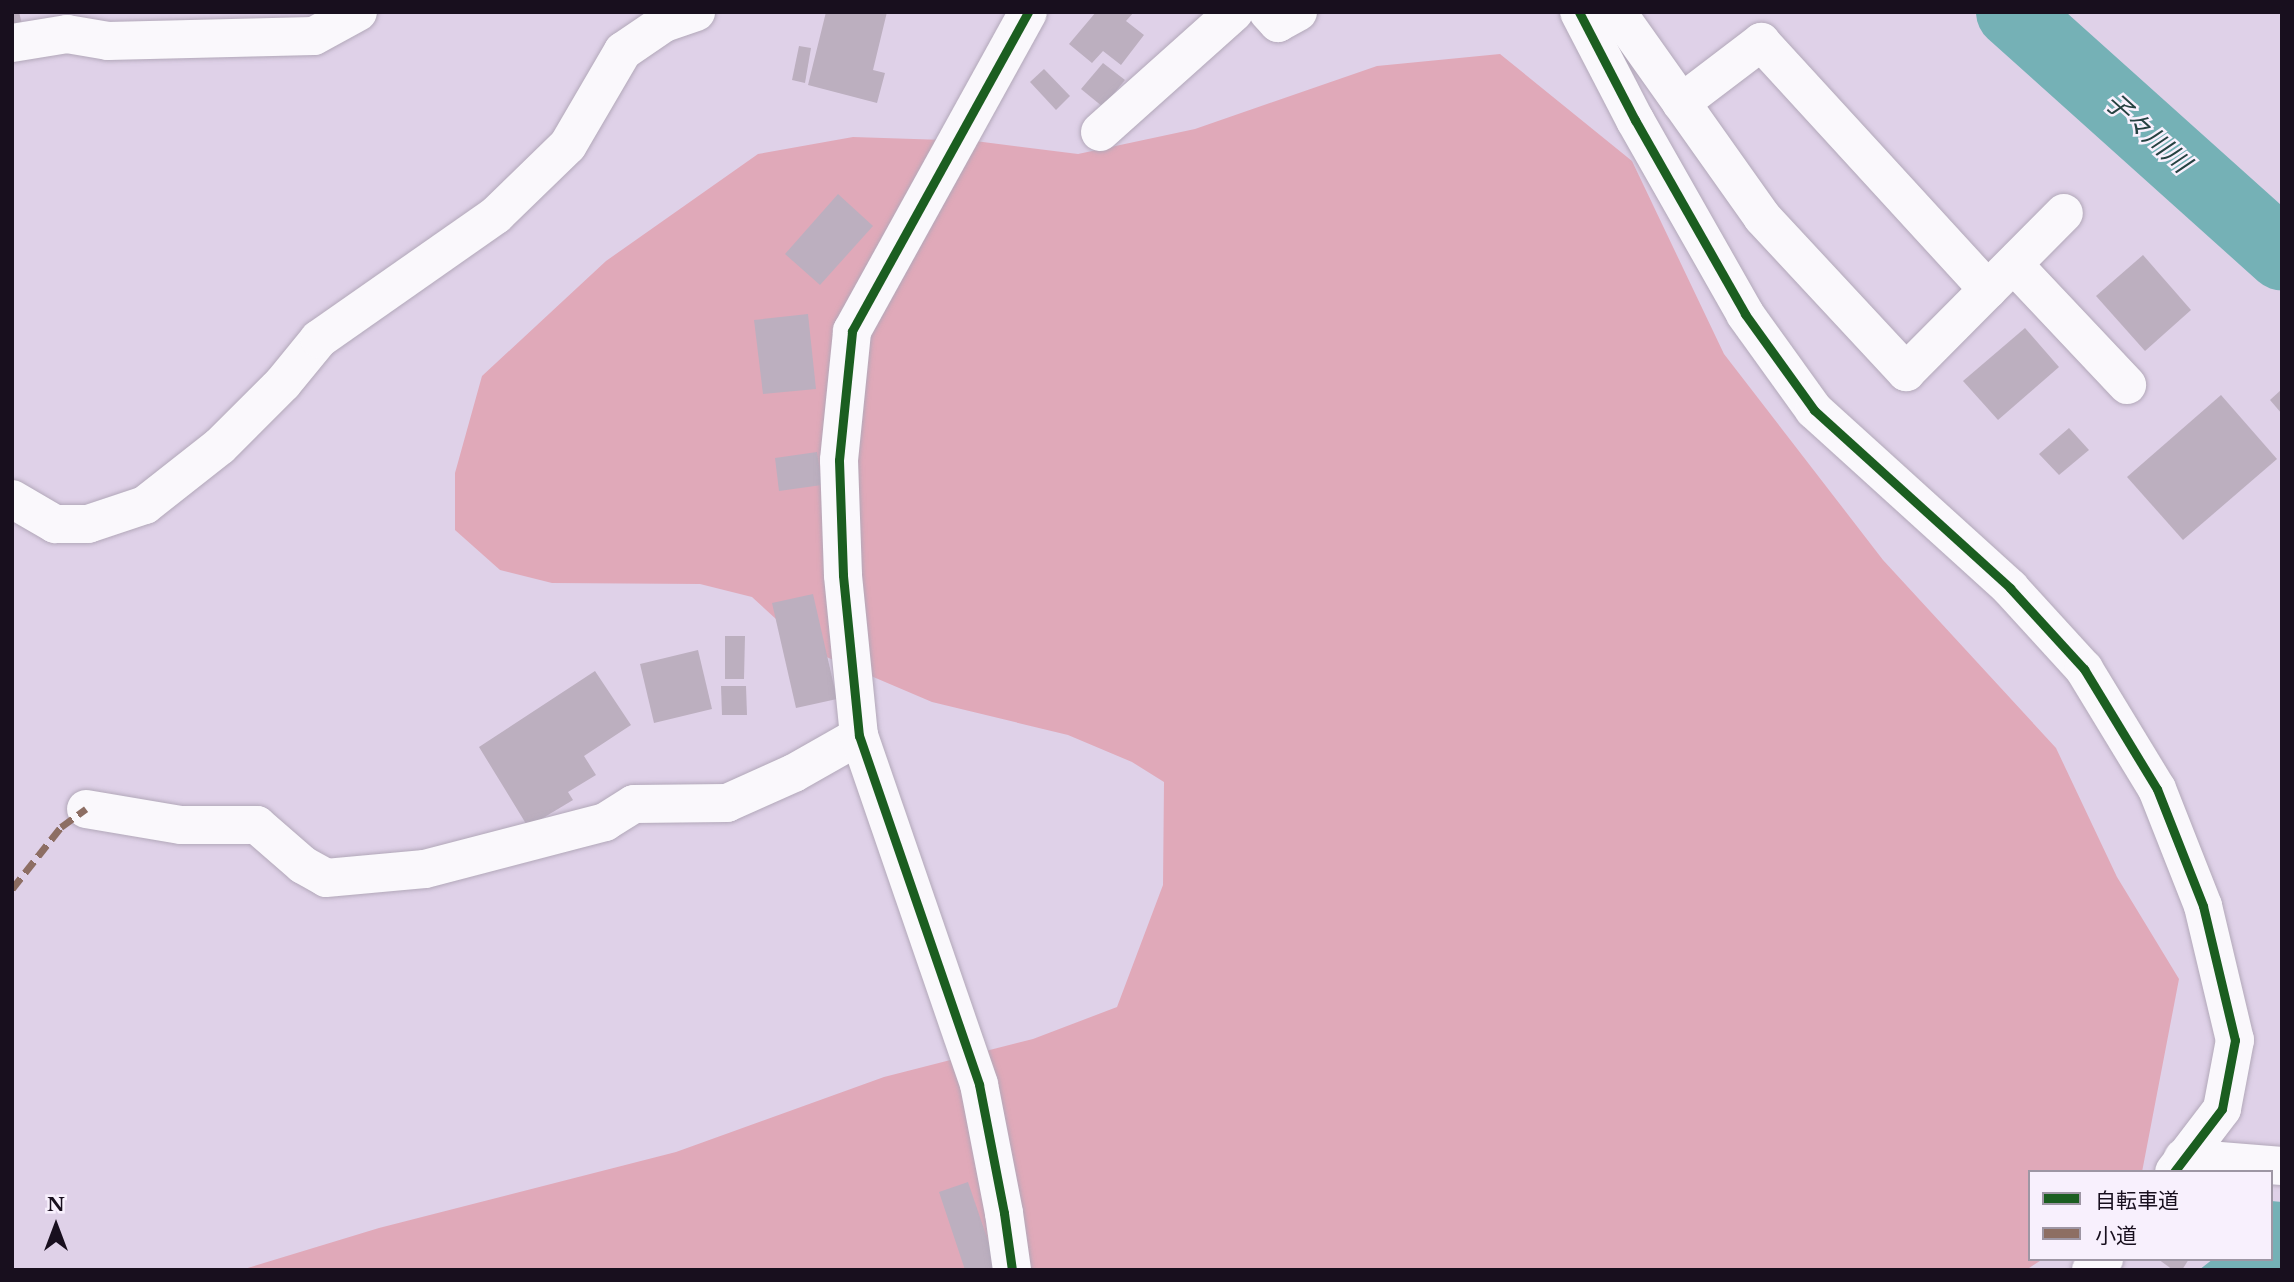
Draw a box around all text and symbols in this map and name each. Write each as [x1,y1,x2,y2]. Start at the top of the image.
water label: 子々川川 [2098,87,2196,179]
legend [2028,1170,2273,1261]
text: 自転車道 [2095,1188,2179,1214]
north arrow [21,1191,91,1261]
text: N [47,1193,65,1216]
text: 小道 [2095,1223,2137,1249]

